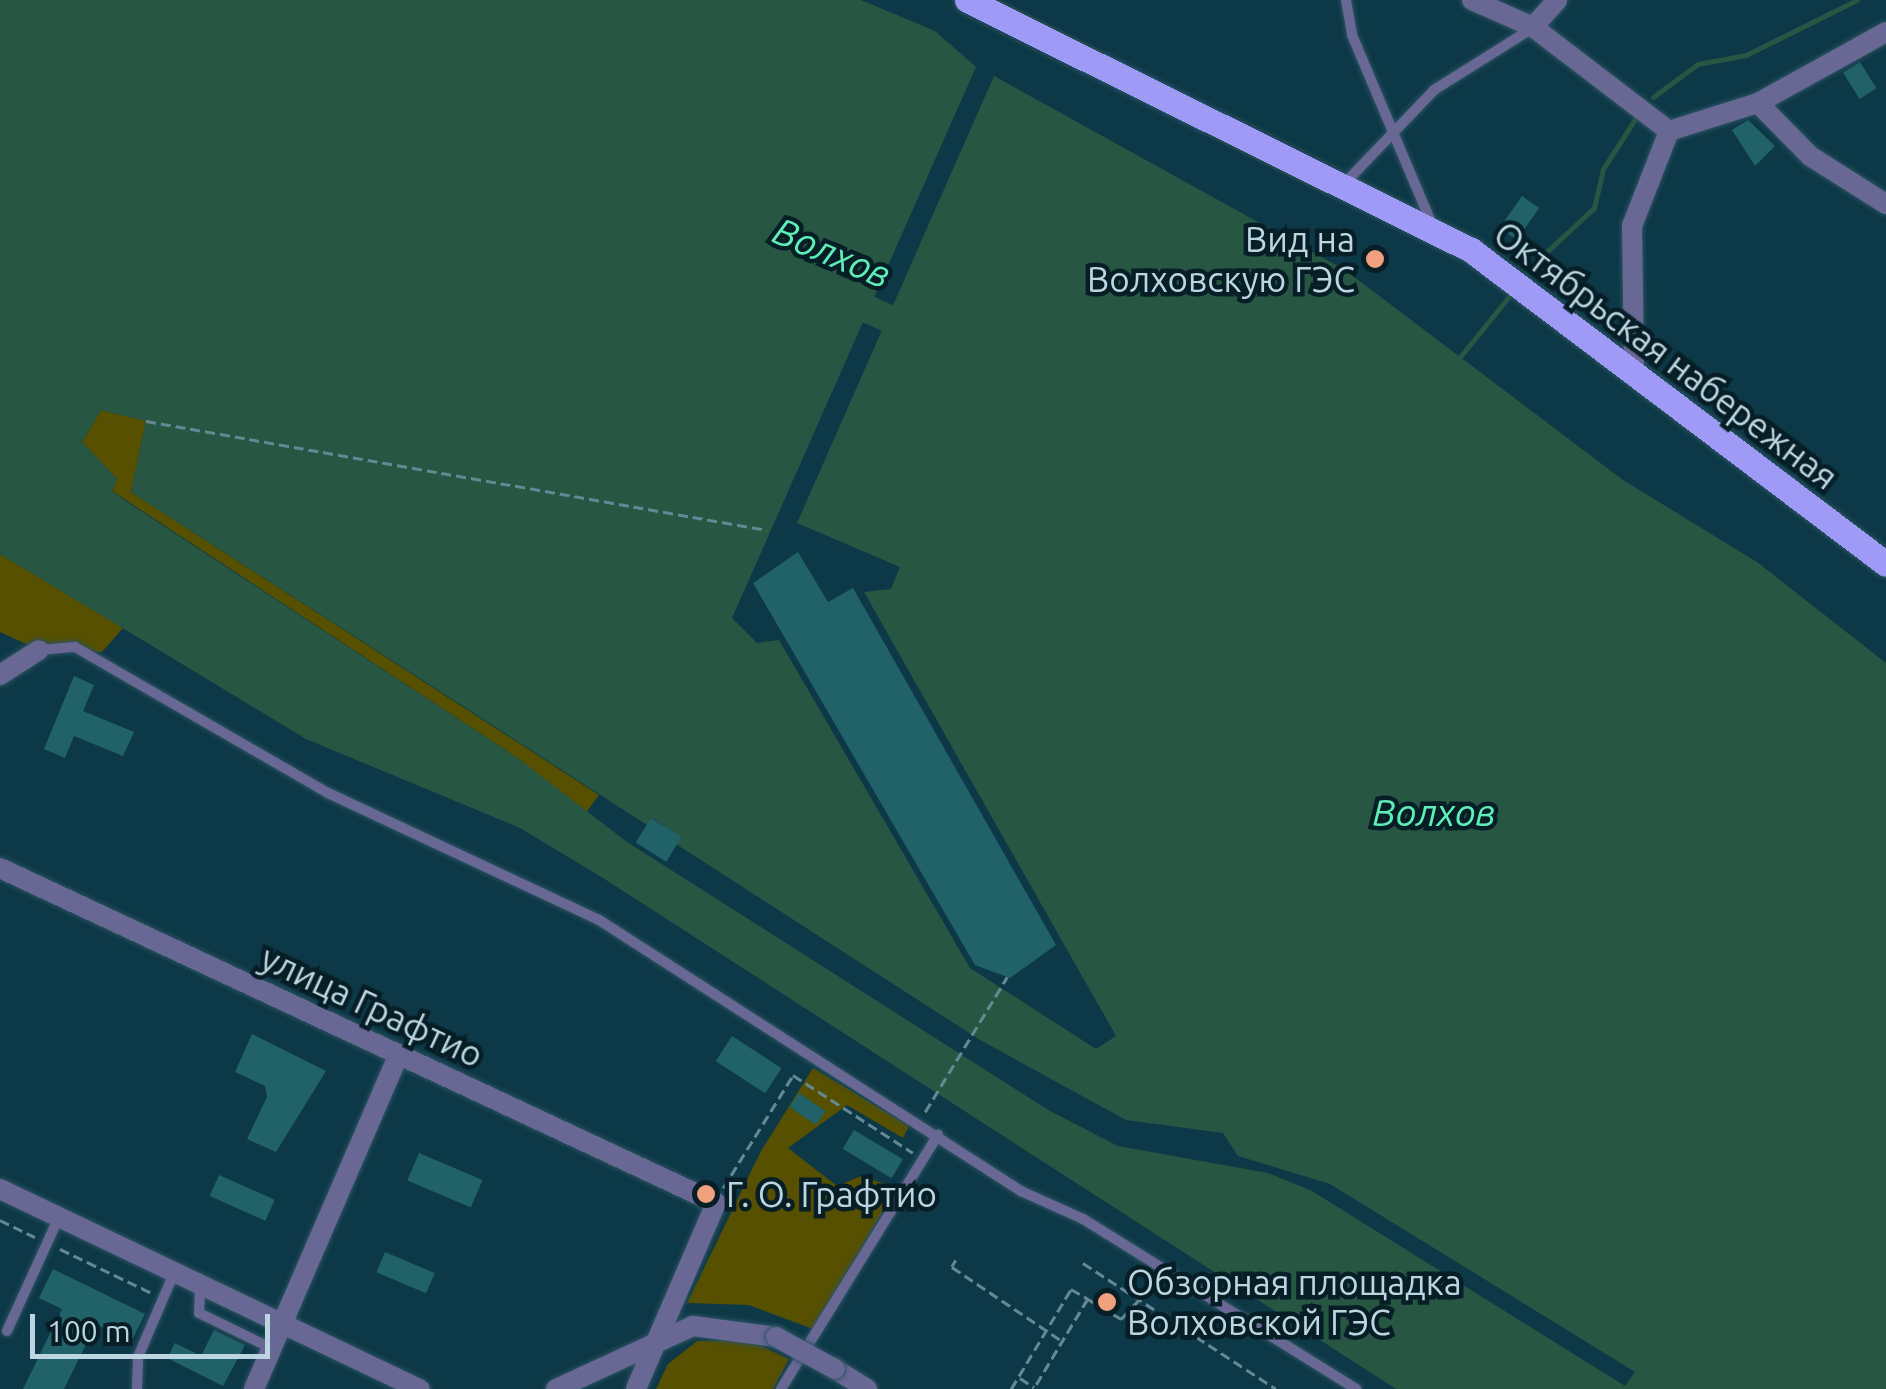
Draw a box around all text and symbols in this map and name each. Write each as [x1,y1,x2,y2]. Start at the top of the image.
water label: Волхов [766,208,898,298]
street label: Октябрьская набережная [1486,212,1846,498]
place label: Вид на Волховскую ГЭС [1087,218,1355,300]
marker: Вид на Волховскую ГЭС [1364,248,1386,270]
water label: Волхов [1372,790,1496,836]
street label: улица Графтио [254,936,490,1076]
place label: Г. О. Графтио [726,1173,937,1215]
marker: Г. О. Графтио [695,1183,717,1205]
place label: Обзорная площадка Волховской ГЭС [1127,1261,1462,1343]
marker: Обзорная площадка Волховской ГЭС [1096,1291,1118,1313]
scale bar [35,1294,275,1356]
text: 100 m [47,1314,131,1348]

